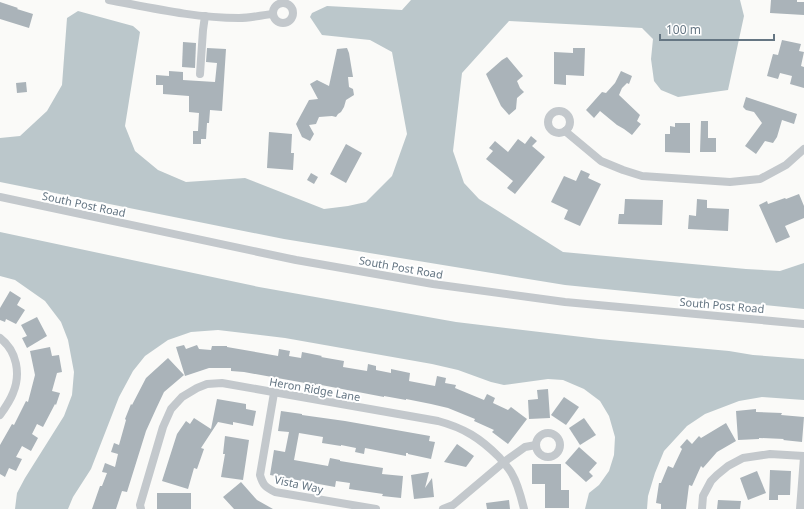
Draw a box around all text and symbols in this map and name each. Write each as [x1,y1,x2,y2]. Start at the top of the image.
scale bar [660,16,774,42]
text: 100 m [666,21,701,38]
street label: South Post Road [41,188,127,220]
street label: South Post Road [358,252,444,282]
street label: South Post Road [679,294,765,316]
street label: Heron Ridge Lane [268,374,362,404]
street label: Vista Way [273,472,325,497]

